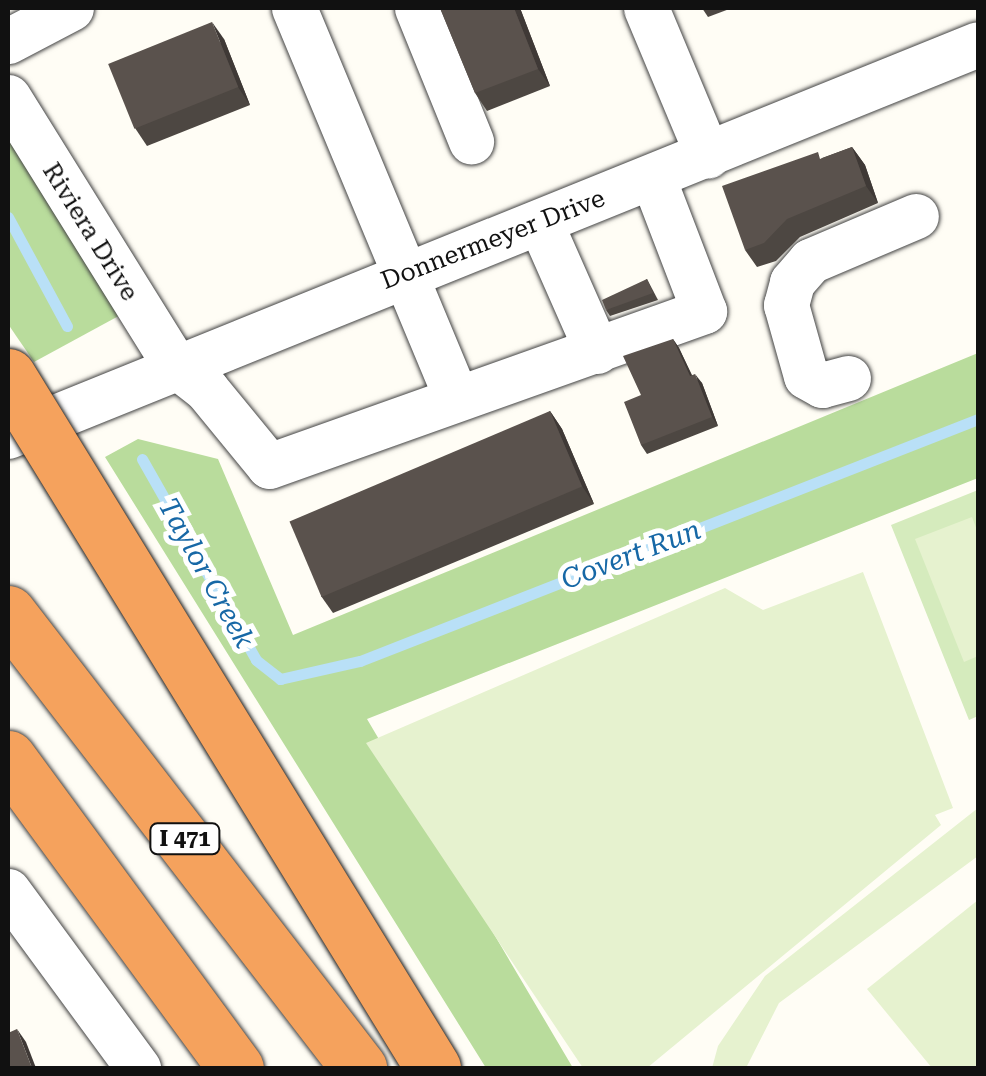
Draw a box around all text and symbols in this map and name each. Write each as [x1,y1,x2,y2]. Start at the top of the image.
street label: Riviera Drive [36,158,144,306]
street label: Donnermeyer Drive [377,183,609,297]
water label: Taylor Creek [151,492,261,654]
water label: Covert Run [556,513,706,597]
road number: I 471 [148,822,222,856]

